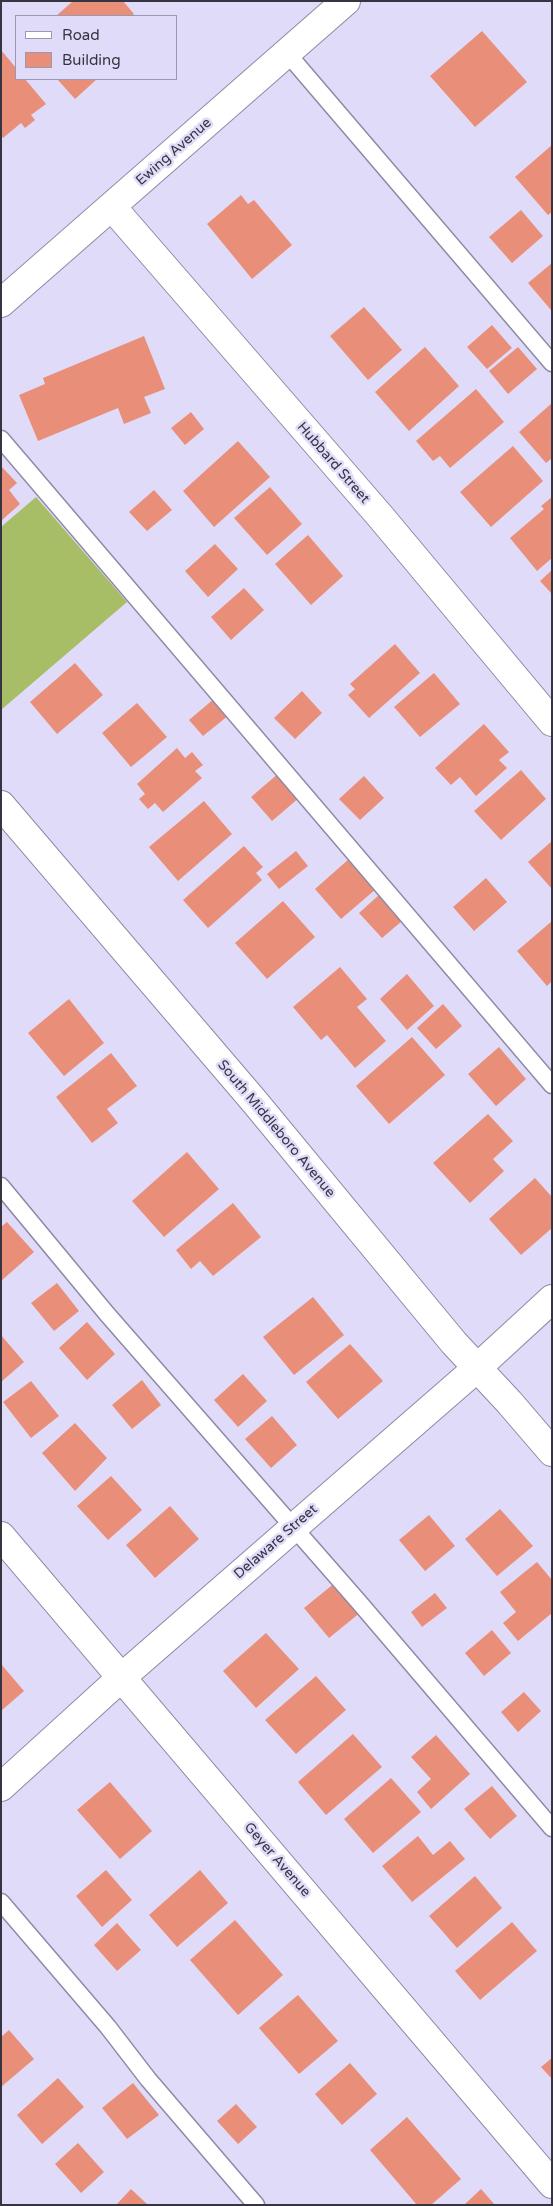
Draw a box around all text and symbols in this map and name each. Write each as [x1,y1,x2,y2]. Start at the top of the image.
legend [15,15,178,80]
text: Road [62,26,100,44]
text: Building [62,51,121,69]
street label: Ewing Avenue [133,115,215,189]
street label: Hubbard Street [293,419,373,507]
street label: South Middleboro Avenue [214,1057,338,1201]
street label: Delaware Street [231,1501,321,1583]
street label: Geyer Avenue [240,1819,314,1901]

